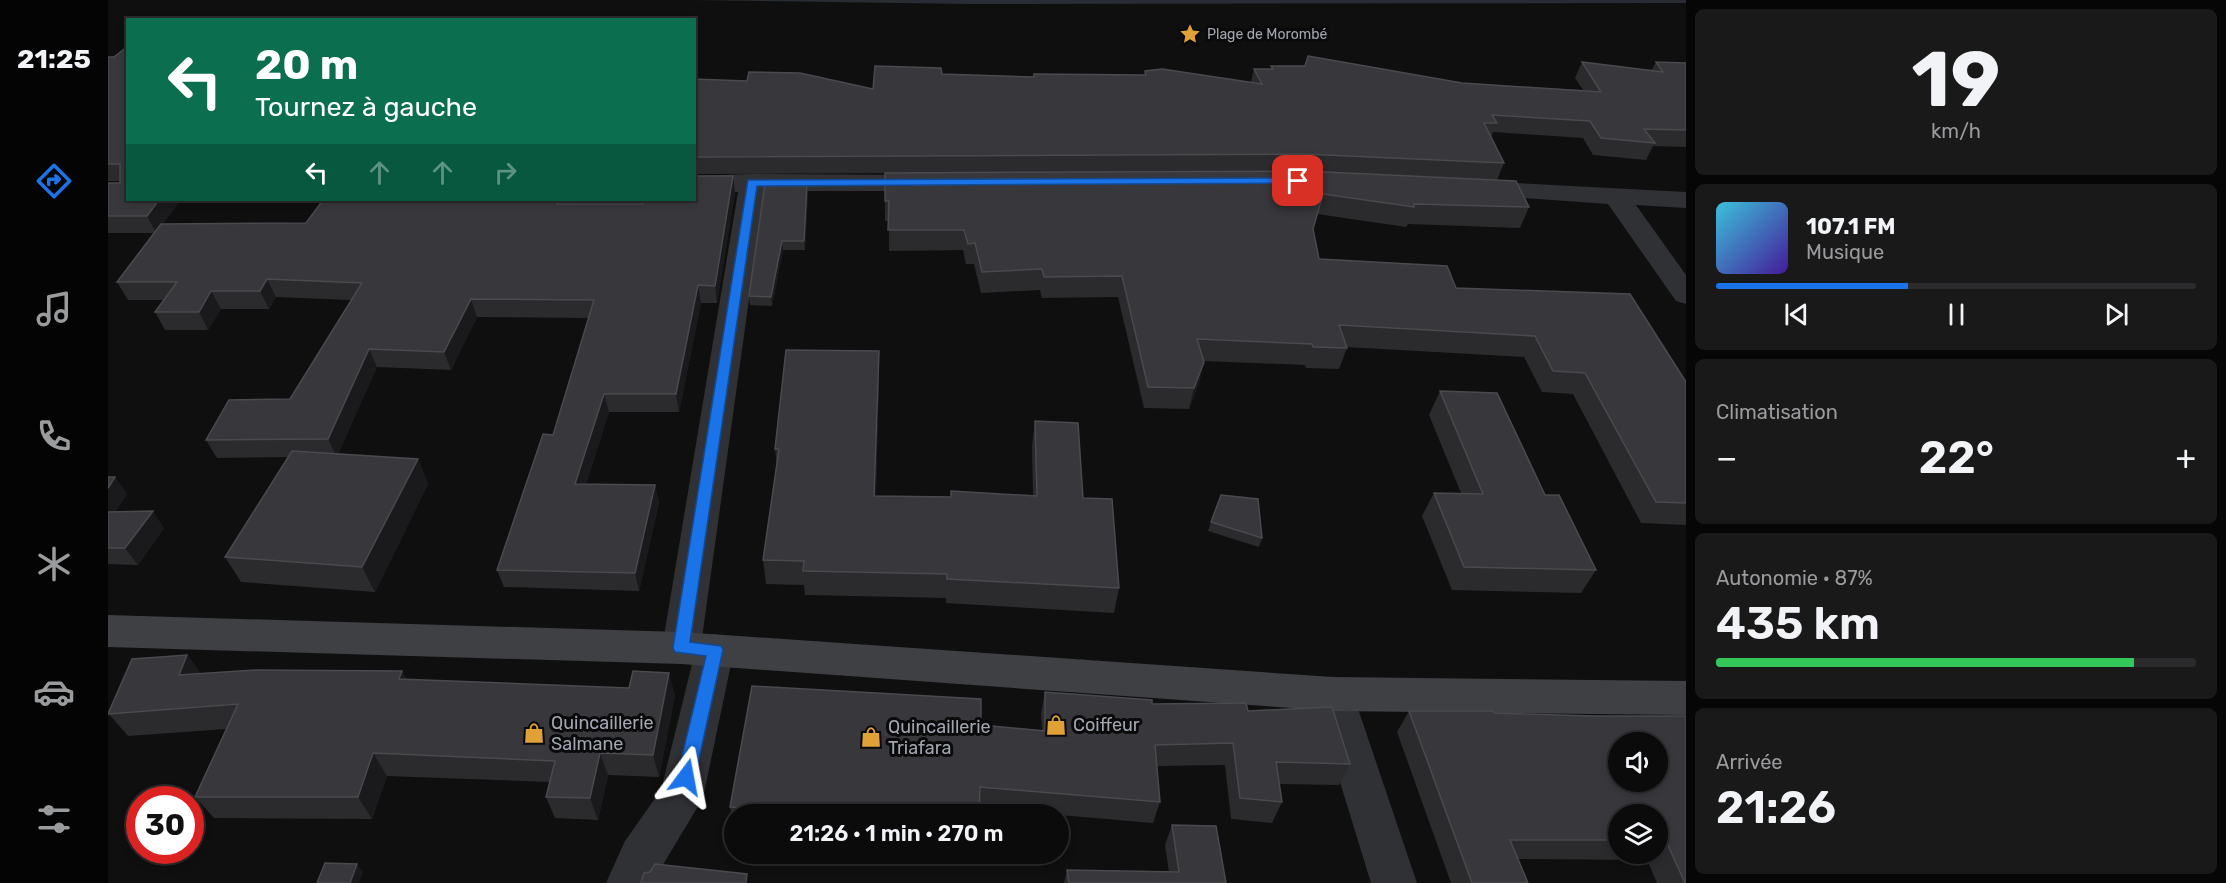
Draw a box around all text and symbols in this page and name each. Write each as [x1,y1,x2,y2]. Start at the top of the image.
place icon: Plage de Morombé [1178,22,1202,46]
place label: Plage de Morombé [1207,26,1327,43]
text: 19 [1912,33,2000,126]
text: 20 m [255,40,358,90]
icon: left [156,42,234,120]
text: 21:25 [17,43,91,75]
text: Tournez à gauche [255,91,477,123]
text: km/h [1931,119,1981,143]
pin [1272,155,1323,206]
icon: left [300,156,333,189]
icon: ahead [363,156,396,189]
icon: ahead [426,156,459,189]
icon: right [489,156,522,189]
icon: directions [33,160,75,202]
icon: arrive [1281,164,1314,197]
text: 107.1 FM [1806,213,1896,240]
text: Musique [1806,240,1884,264]
icon: music [33,288,75,330]
icon: previous [1780,298,1813,331]
icon: pause [1940,298,1973,331]
icon: next [2100,298,2133,331]
text: Climatisation [1716,400,1838,424]
icon: phone [33,415,75,457]
text: 22° [1919,431,1994,484]
text: − [1716,438,1737,477]
text: + [2175,438,2196,477]
icon: climate [33,543,75,585]
text: Autonomie · 87% [1716,566,1873,590]
text: 435 km [1716,597,1880,650]
icon: car [33,671,75,713]
place label: Quincaillerie Salmane [551,712,654,755]
shop icon: Coiffeur [1044,713,1068,737]
place label: Coiffeur [1073,714,1140,736]
place label: Quincaillerie Triafara [888,716,991,759]
shop icon: Quincaillerie Salmane [522,721,546,745]
shop icon: Quincaillerie Triafara [859,725,883,749]
map controls [1608,732,1668,864]
button: sound [1608,732,1668,792]
position arrow [654,745,718,809]
text: Arrivée [1716,750,1783,774]
text: 21:26 [1716,781,1836,834]
speed limit sign: 30 [126,786,204,864]
icon: filters [33,798,75,840]
button: layers [1608,804,1668,864]
text: 21:26 · 1 min · 270 m [790,820,1003,847]

